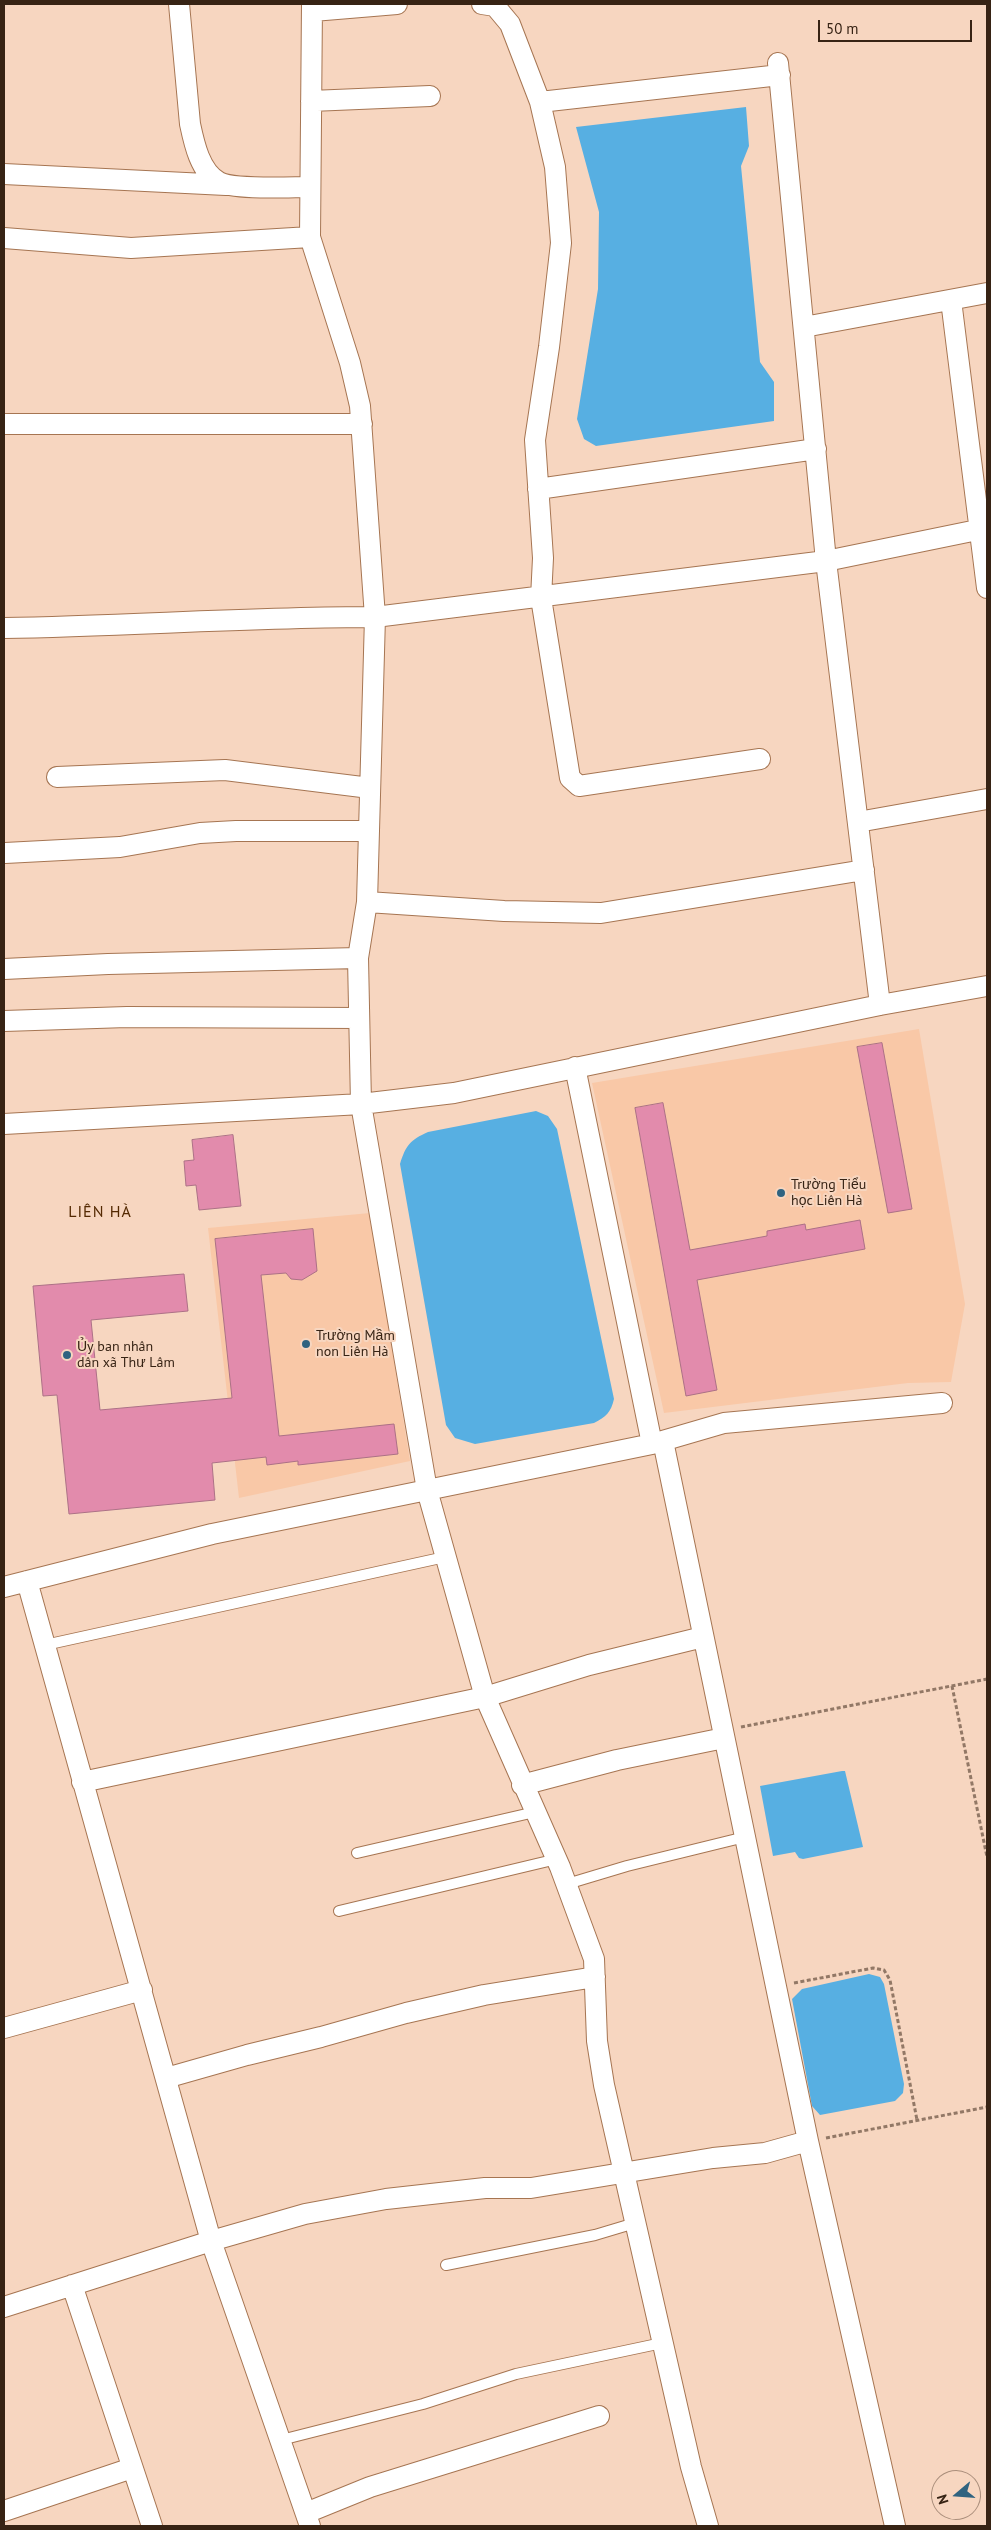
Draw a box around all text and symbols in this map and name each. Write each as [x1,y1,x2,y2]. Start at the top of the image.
scale bar [821,10,975,42]
text: 50 m [826,19,859,38]
place label: Trường Tiểu học Liên Hà [791,1177,866,1210]
marker: Trường Tiểu học Liên Hà [775,1187,787,1199]
district label: LIÊN HÀ [67,1202,133,1222]
place label: Trường Mầm non Liên Hà [316,1328,395,1360]
marker: Trường Mầm non Liên Hà [300,1338,312,1350]
place label: Ủy ban nhân dân xã Thư Lâm [77,1339,175,1371]
marker: Ủy ban nhân dân xã Thư Lâm [61,1349,73,1361]
north arrow [931,2470,981,2520]
text: N [933,2492,953,2506]

